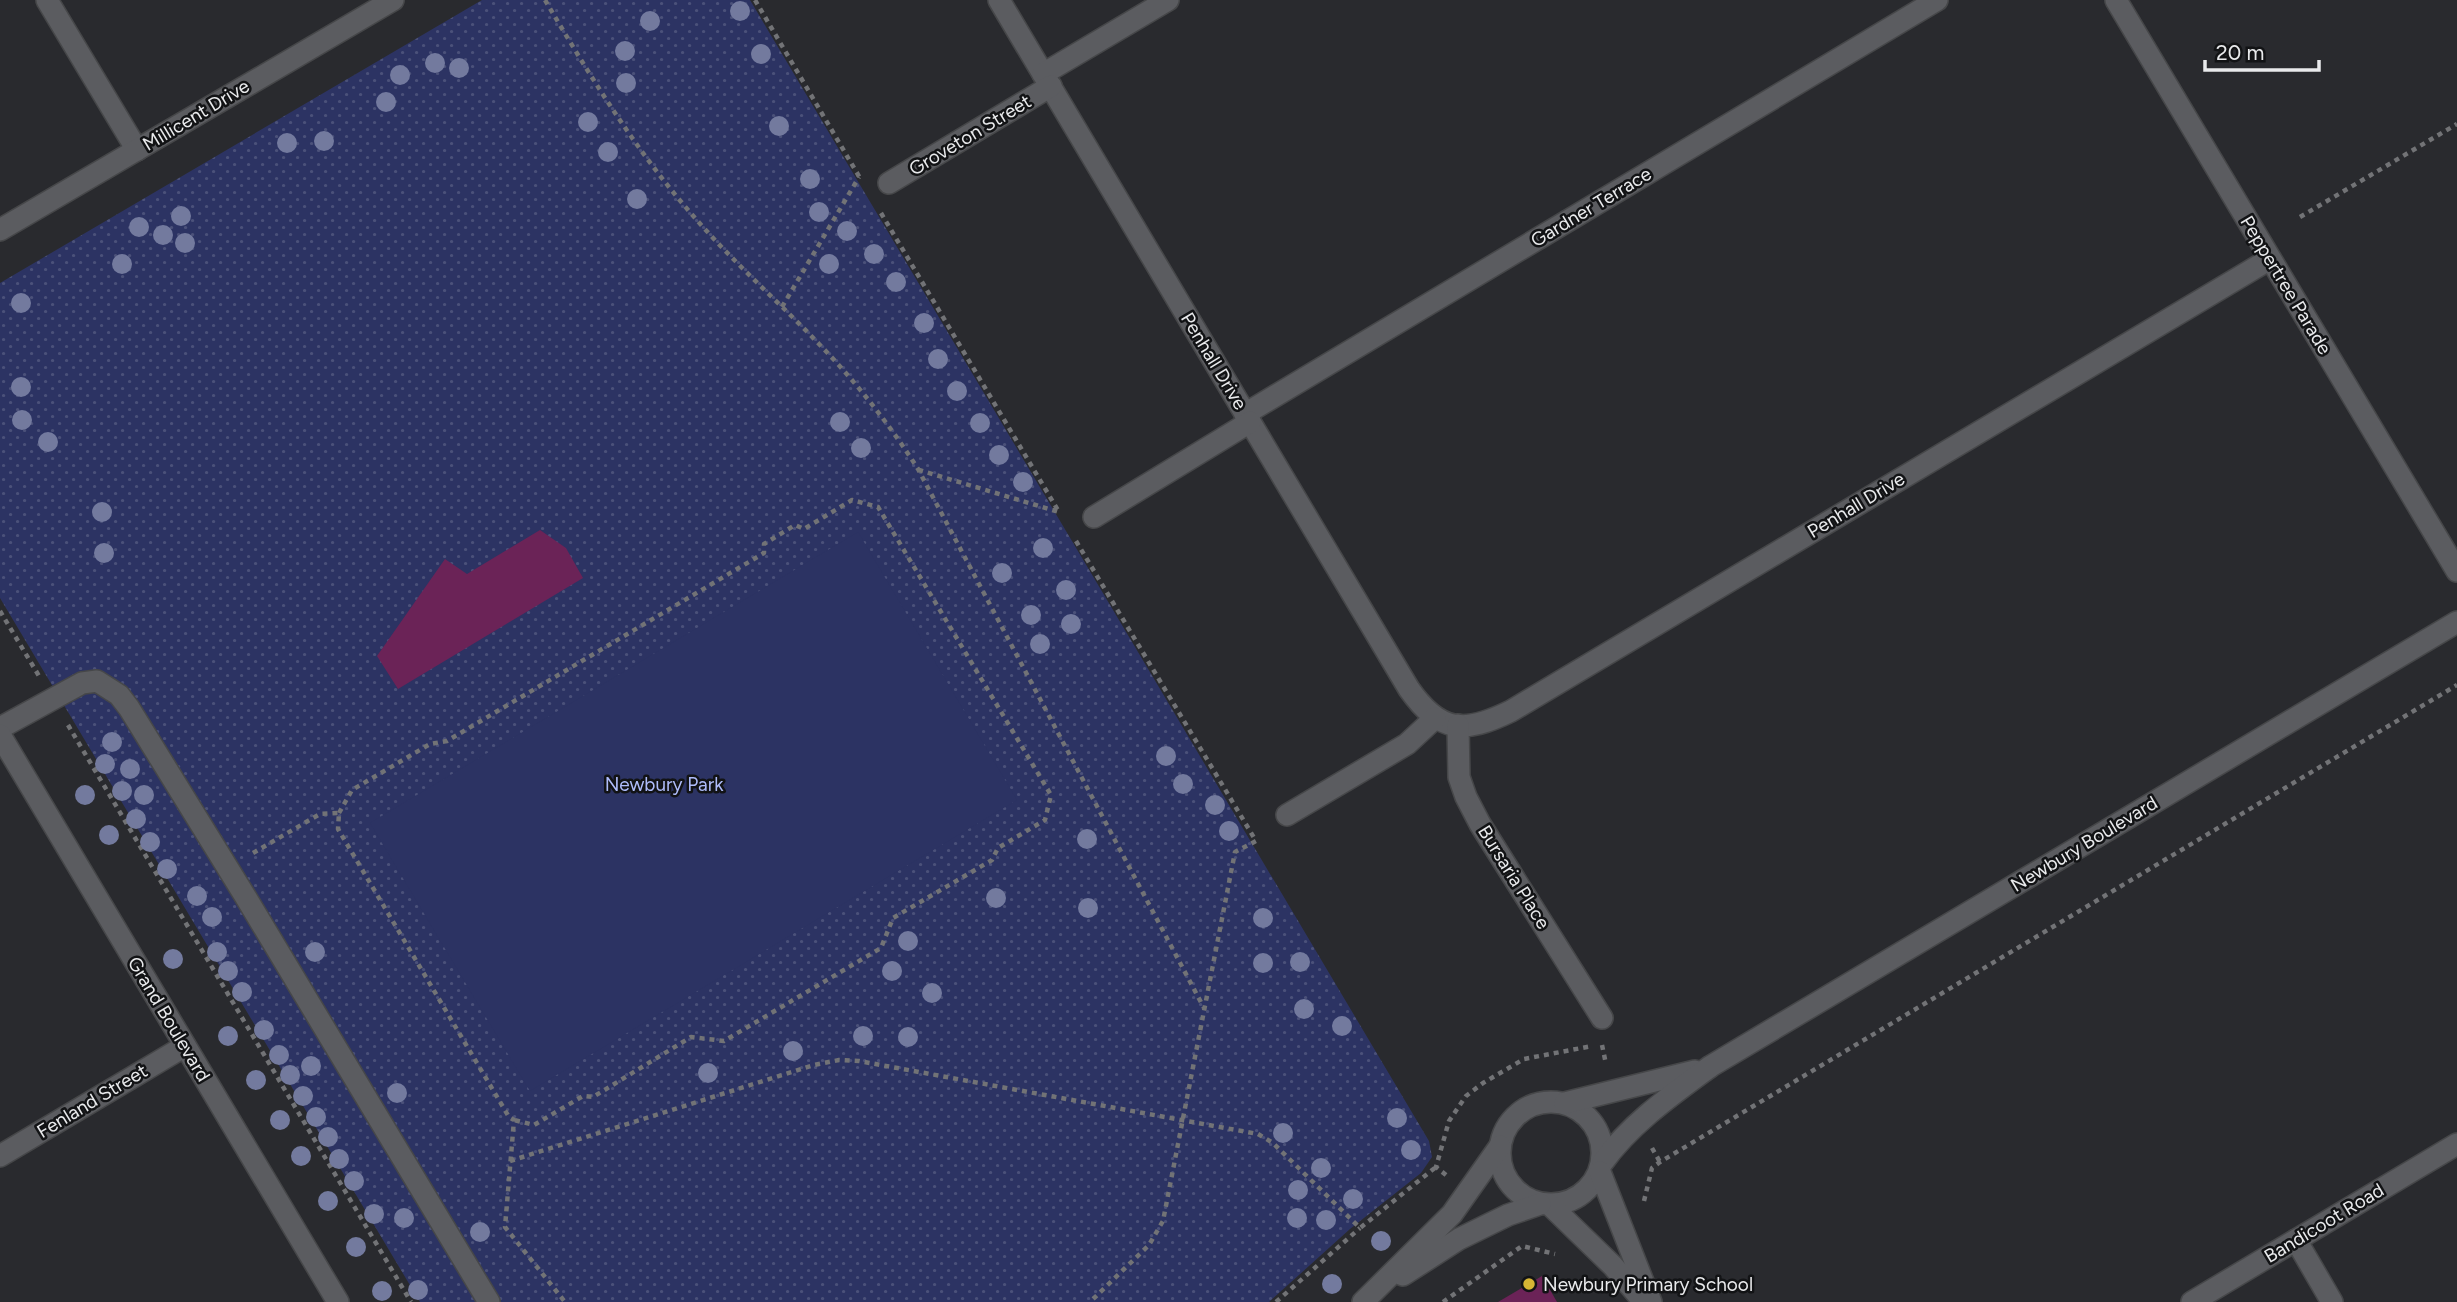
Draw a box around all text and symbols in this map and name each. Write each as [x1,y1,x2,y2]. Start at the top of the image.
scale bar [2205,28,2319,72]
text: 20 m [2216,40,2264,65]
street label: Millicent Drive [139,74,253,156]
street label: Groveton Street [905,90,1035,180]
street label: Gardner Terrace [1527,162,1655,252]
street label: Peppertree Parade [2236,212,2336,358]
street label: Penhall Drive [1176,308,1252,414]
street label: Penhall Drive [1803,467,1909,543]
park label: Newbury Park [605,773,724,796]
street label: Newbury Boulevard [2006,791,2162,897]
street label: Bursaria Place [1473,821,1555,933]
street label: Grand Boulevard [123,952,215,1086]
street label: Fenland Street [33,1059,151,1143]
street label: Bandicoot Road [2260,1178,2388,1268]
place label: Newbury Primary School [1543,1273,1753,1296]
marker: Newbury Primary School [1521,1276,1537,1292]

